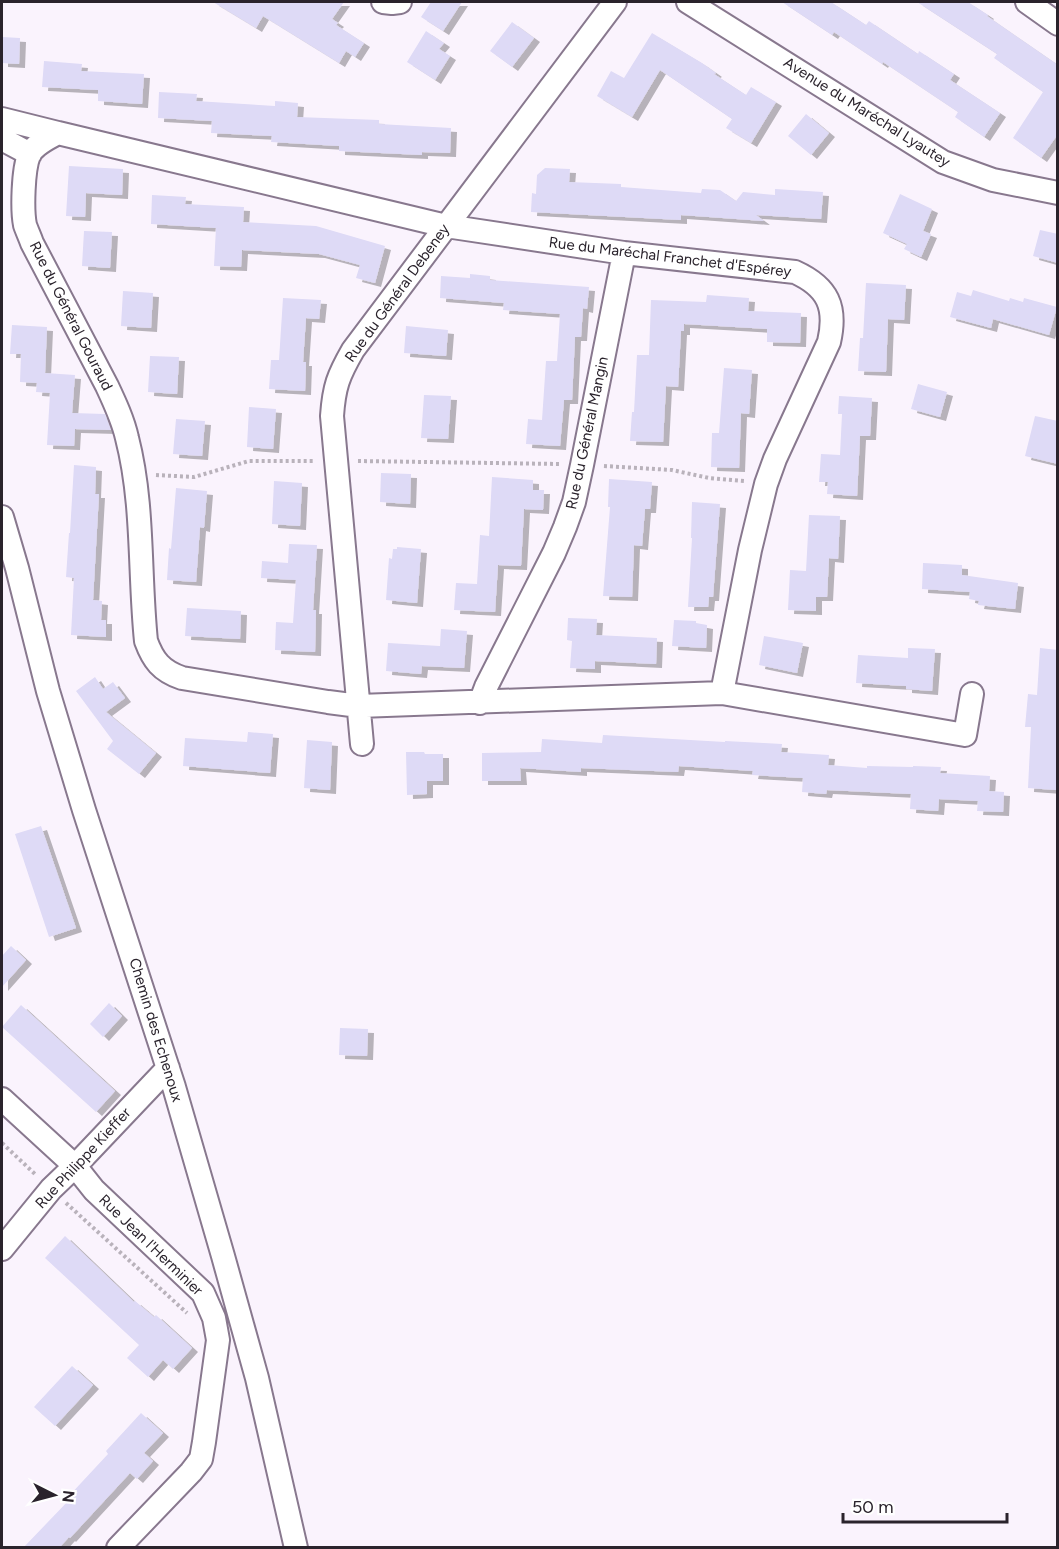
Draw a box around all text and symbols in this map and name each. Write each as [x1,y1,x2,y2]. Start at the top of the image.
street label: Avenue du Maréchal Lyautey [780,53,954,171]
street label: Rue du Général Debeney [341,220,453,366]
street label: Rue du Maréchal Franchet d'Espérey [548,233,792,281]
street label: Rue du Général Gouraud [26,239,116,393]
street label: Rue du Général Mangin [562,355,612,511]
street label: Chemin des Echenoux [126,956,186,1104]
street label: Rue Philippe Kieffer [32,1104,134,1212]
street label: Rue Jean l'Herminier [95,1191,207,1299]
north arrow [24,1465,84,1525]
scale bar [843,1486,1006,1524]
text: N [58,1489,79,1504]
text: 50 m [852,1496,894,1518]

